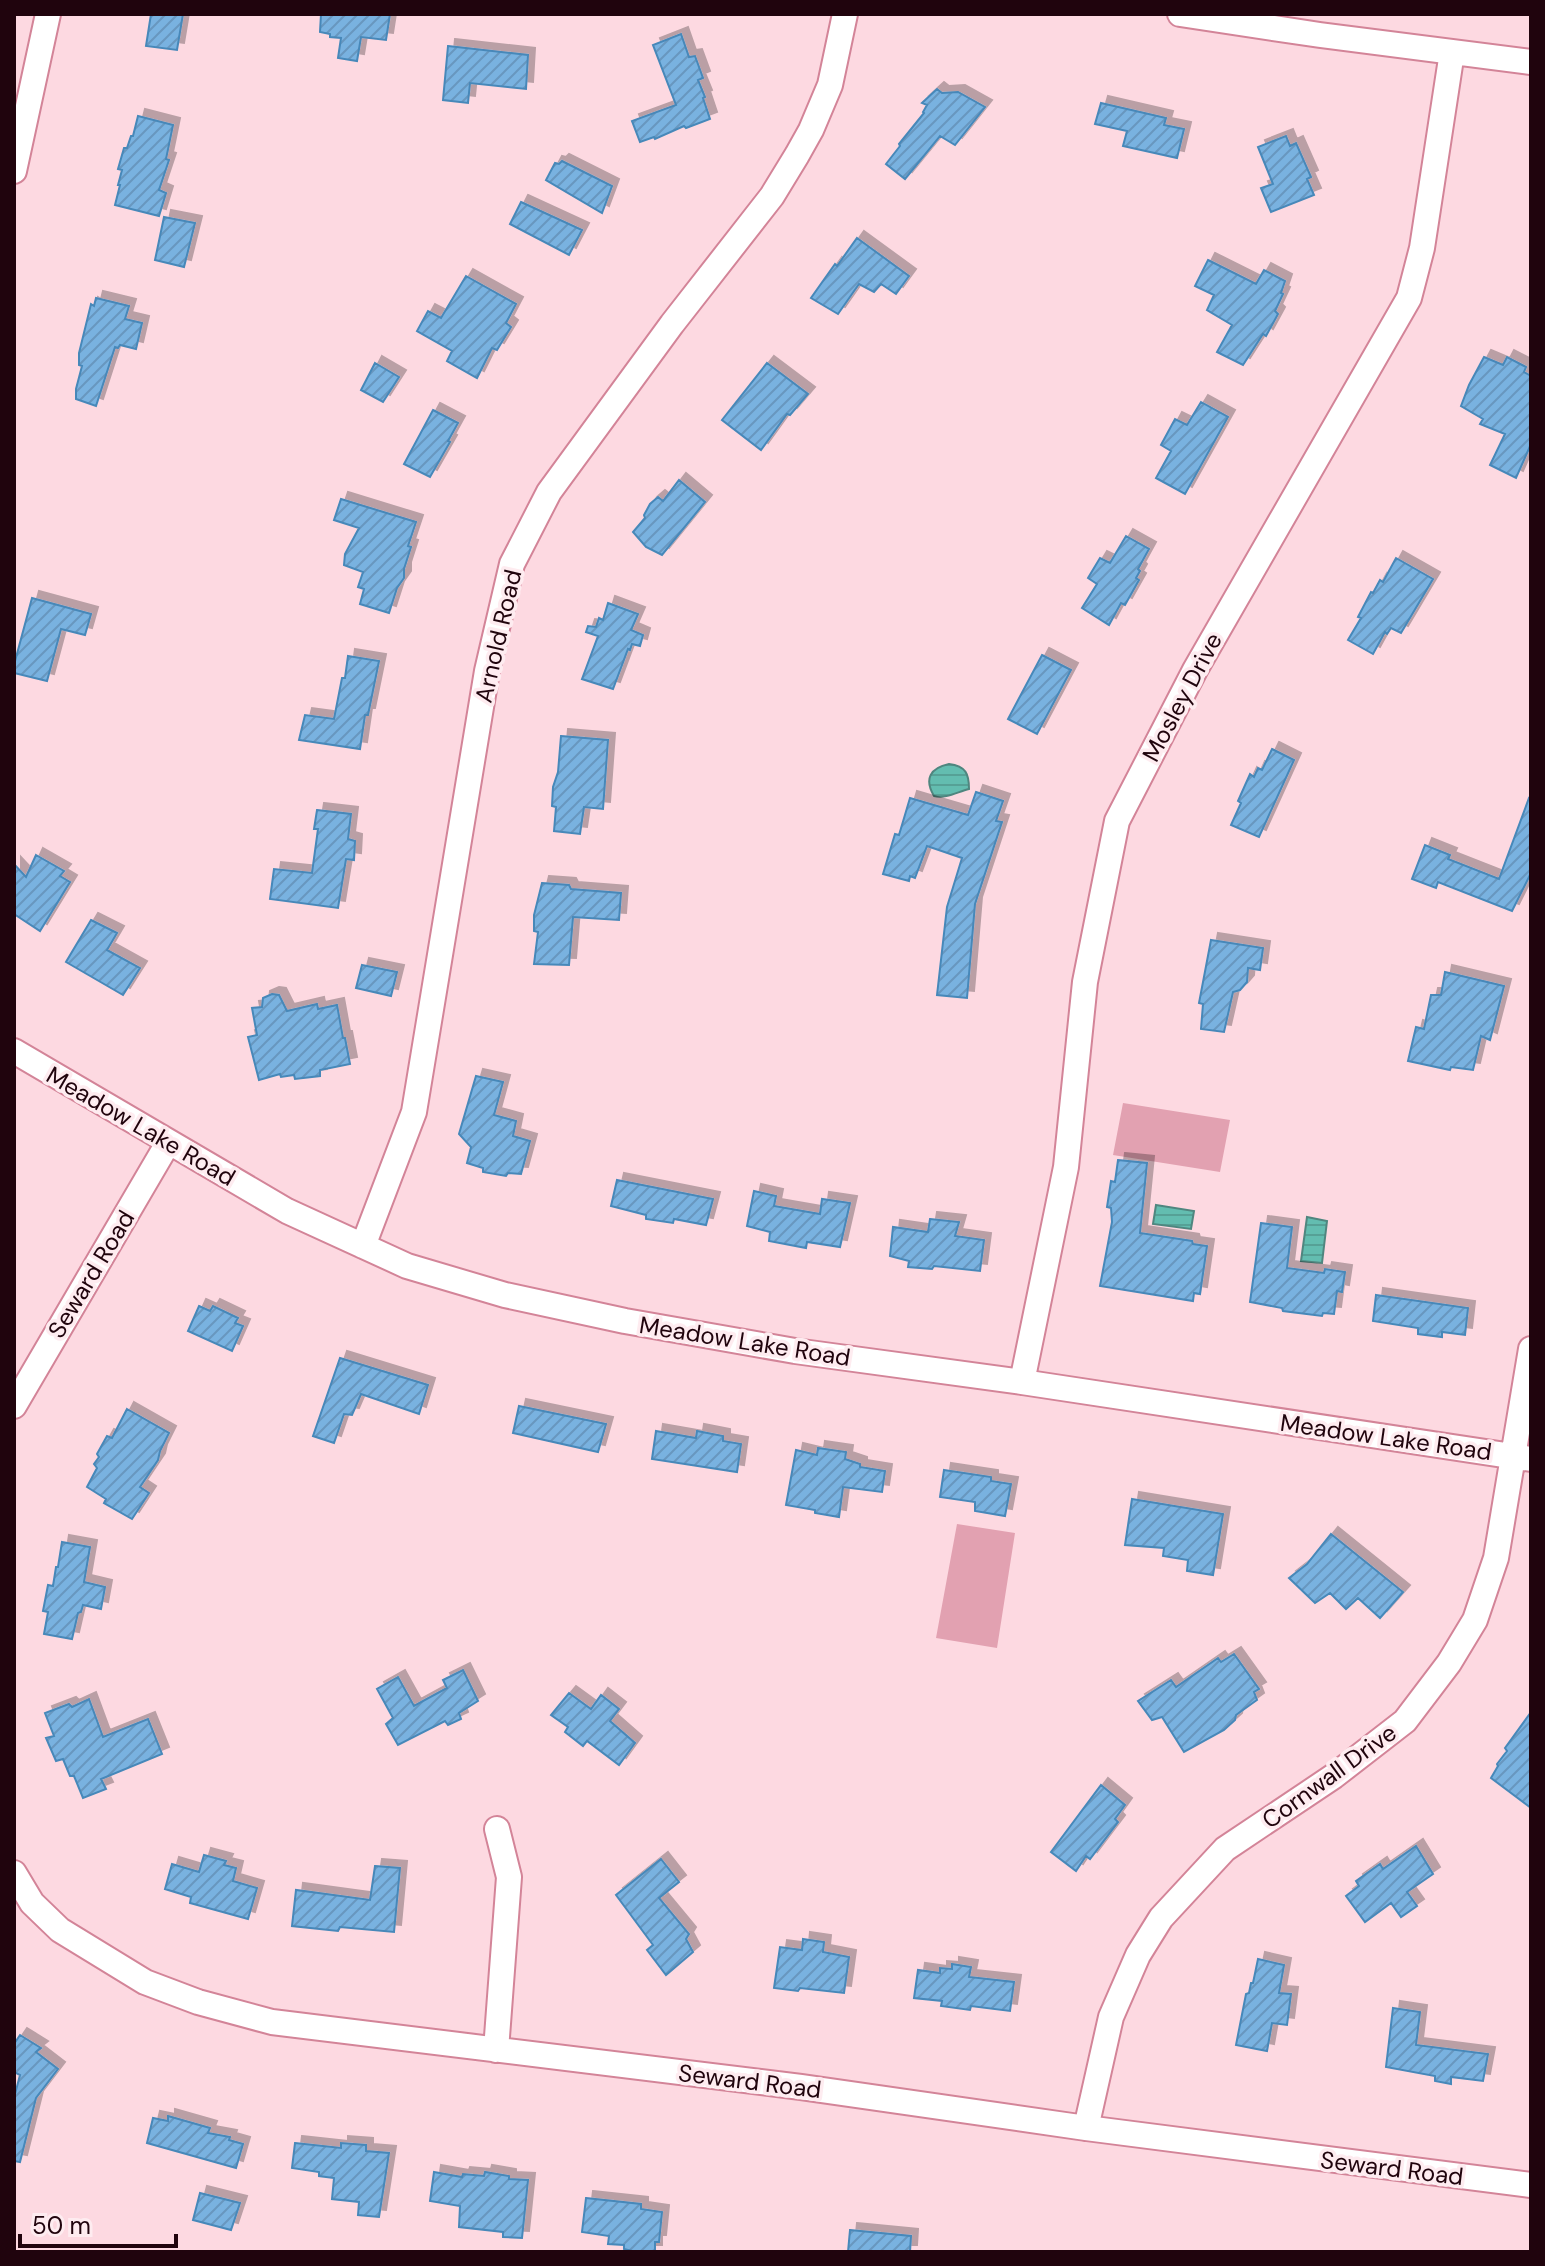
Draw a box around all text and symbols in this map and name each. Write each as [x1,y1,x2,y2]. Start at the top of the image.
street label: Arnold Road [468,567,528,705]
street label: Mosley Drive [1135,627,1229,767]
street label: Meadow Lake Road [41,1059,241,1193]
street label: Seward Road [41,1204,141,1344]
street label: Meadow Lake Road [637,1309,853,1373]
street label: Meadow Lake Road [1278,1407,1494,1467]
street label: Cornwall Drive [1256,1717,1402,1835]
street label: Seward Road [677,2057,823,2105]
street label: Seward Road [1319,2144,1465,2192]
scale bar [20,2198,176,2248]
text: 50 m [32,2210,91,2241]

